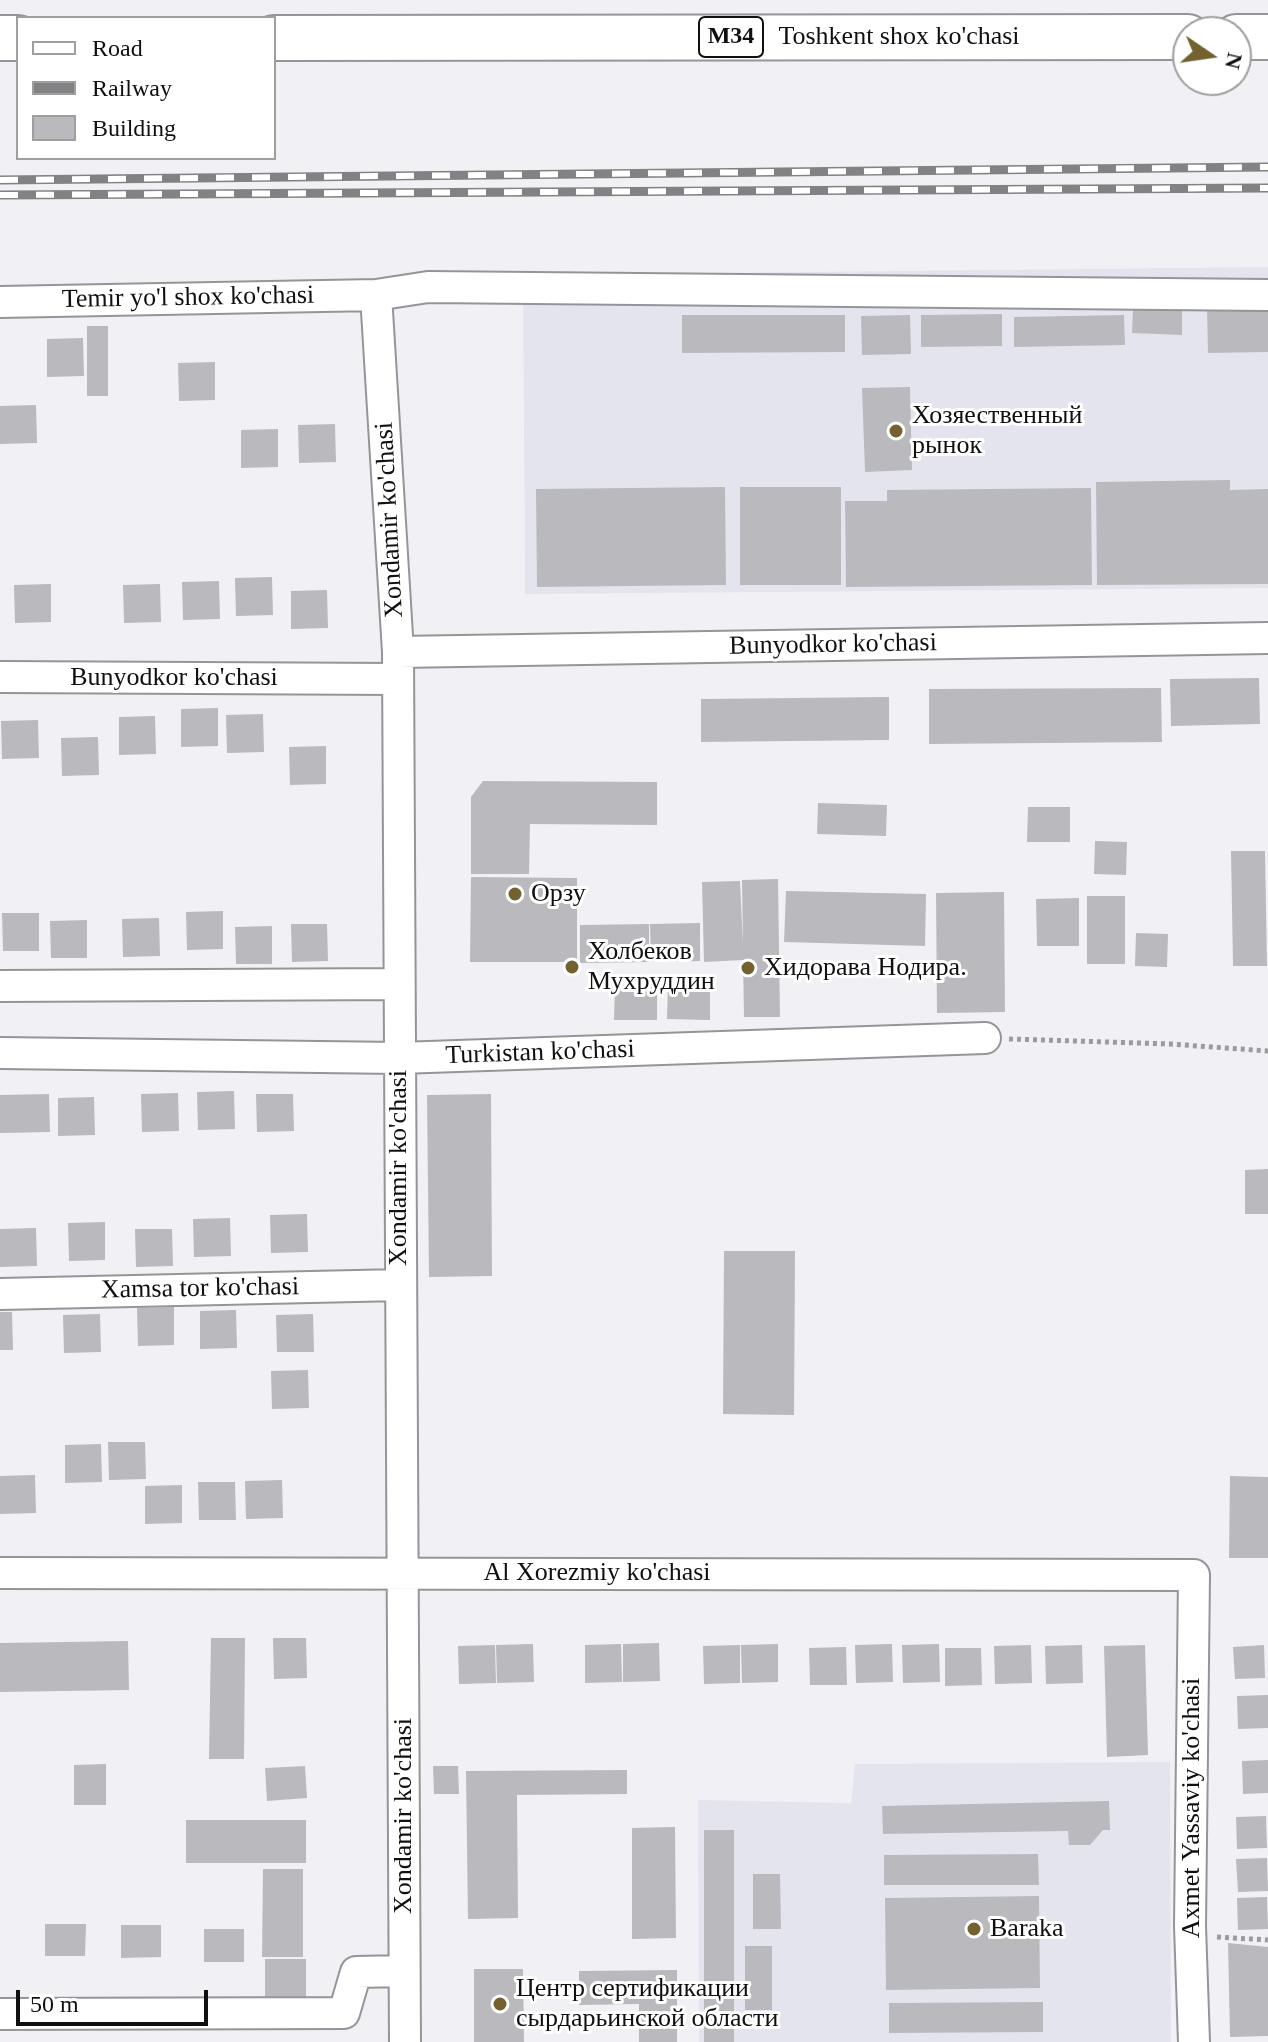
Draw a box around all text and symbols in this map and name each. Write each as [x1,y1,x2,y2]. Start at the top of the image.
legend [16,16,276,160]
north arrow [1172,16,1252,96]
road number: M34 [699,17,763,57]
street label: Toshkent shox ko'chasi [778,21,1020,53]
text: Road [92,35,143,61]
text: N [1220,51,1248,72]
text: Railway [92,75,172,101]
text: Building [92,115,176,141]
street label: Temir yo'l shox ko'chasi [62,280,314,316]
place label: Хозяественный рынок [912,400,1082,462]
street label: Xondamir ko'chasi [369,421,411,619]
marker: Хозяественный рынок [887,422,905,440]
street label: Bunyodkor ko'chasi [729,628,937,662]
street label: Bunyodkor ko'chasi [70,662,278,694]
place label: Орзу [531,878,586,910]
marker: Орзу [506,885,524,903]
place label: Холбеков Мухруддин [588,936,715,998]
place label: Хидорава Нодира. [764,952,967,984]
marker: Холбеков Мухруддин [563,958,581,976]
marker: Хидорава Нодира. [739,959,757,977]
street label: Turkistan ko'chasi [445,1034,635,1072]
street label: Xondamir ko'chasi [383,1070,415,1266]
street label: Xamsa tor ko'chasi [101,1272,299,1306]
street label: Al Xorezmiy ko'chasi [483,1557,711,1589]
street label: Axmet Yassaviy ko'chasi [1176,1678,1208,1938]
street label: Xondamir ko'chasi [388,1718,420,1914]
place label: Baraka [990,1913,1064,1945]
marker: Baraka [965,1920,983,1938]
place label: Центр сертификации сырдарьинской области [516,1973,778,2034]
scale bar [20,1974,212,2024]
text: 50 m [30,1991,79,2017]
marker: Центр сертификации сырдарьинской области [491,1995,509,2013]

